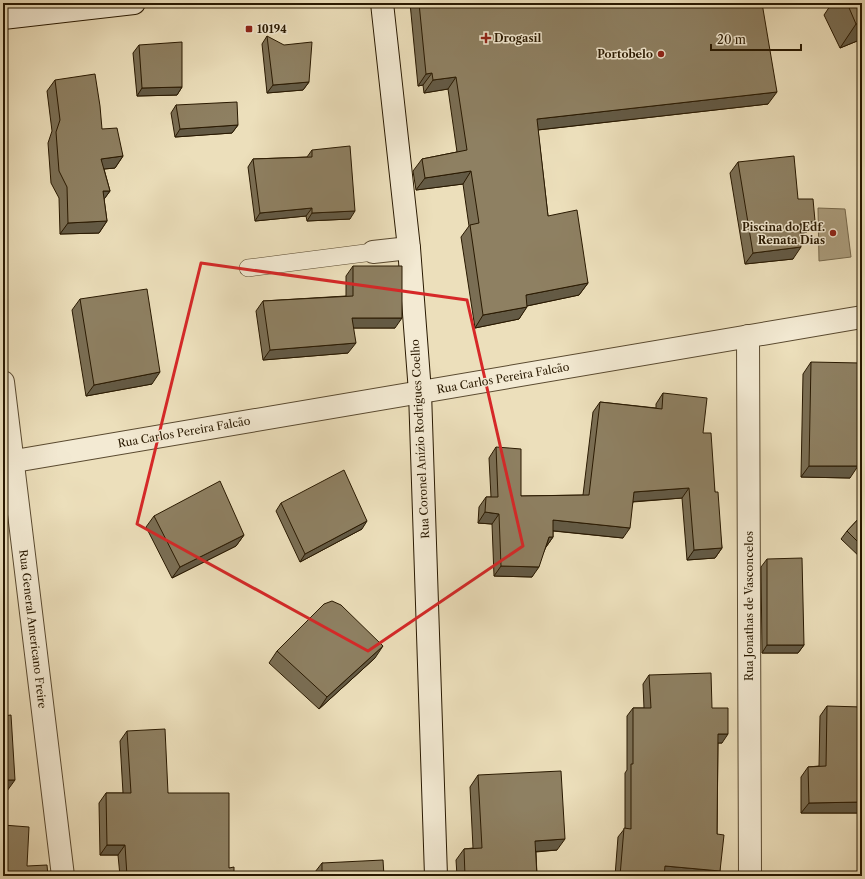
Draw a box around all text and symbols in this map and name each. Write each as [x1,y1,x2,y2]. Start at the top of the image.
place label: 10194 [257,22,287,36]
marker: 10194 [244,24,254,34]
scale bar [711,26,801,52]
place label: Drogasil [494,31,542,45]
text: 20 m [717,32,746,47]
marker: Drogasil [481,33,491,43]
place label: Portobelo [597,47,653,61]
marker: Portobelo [656,49,666,59]
place label: Piscina do Edf. Renata Dias [742,220,825,247]
marker: Piscina do Edf. Renata Dias [828,228,838,238]
street label: Rua Coronel Anízio Rodrigues Coelho [408,339,432,539]
street label: Rua Carlos Pereira Falcão [436,359,571,397]
street label: Rua Carlos Pereira Falcão [117,413,252,451]
street label: Rua Jonathas de Vasconcelos [742,531,756,681]
street label: Rua General Americano Freire [16,549,50,709]

